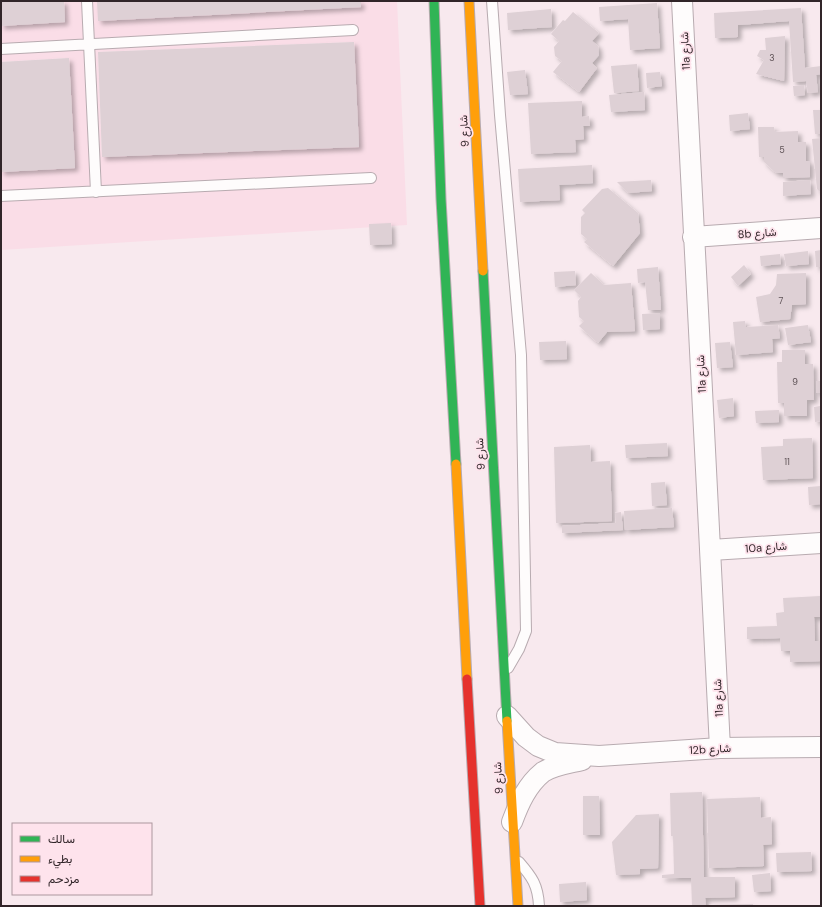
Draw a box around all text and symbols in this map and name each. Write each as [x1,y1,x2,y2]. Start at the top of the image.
street label: 11a شارع [677,31,694,70]
house number: 3 [769,52,775,64]
street label: شارع 9 [456,114,473,147]
house number: 5 [779,144,785,156]
street label: 8b شارع [737,225,777,242]
house number: 7 [779,295,784,307]
street label: 11a شارع [693,354,710,393]
house number: 9 [792,376,798,388]
street label: شارع 9 [472,437,489,470]
house number: 11 [784,456,790,468]
street label: 10a شارع [745,539,788,556]
street label: 11a شارع [710,678,727,717]
street label: 12b شارع [689,741,732,758]
street label: شارع 9 [490,761,507,794]
legend [12,823,152,895]
text: سالك [48,831,75,847]
text: بطيء [48,851,72,869]
text: مزدحم [48,871,79,887]

